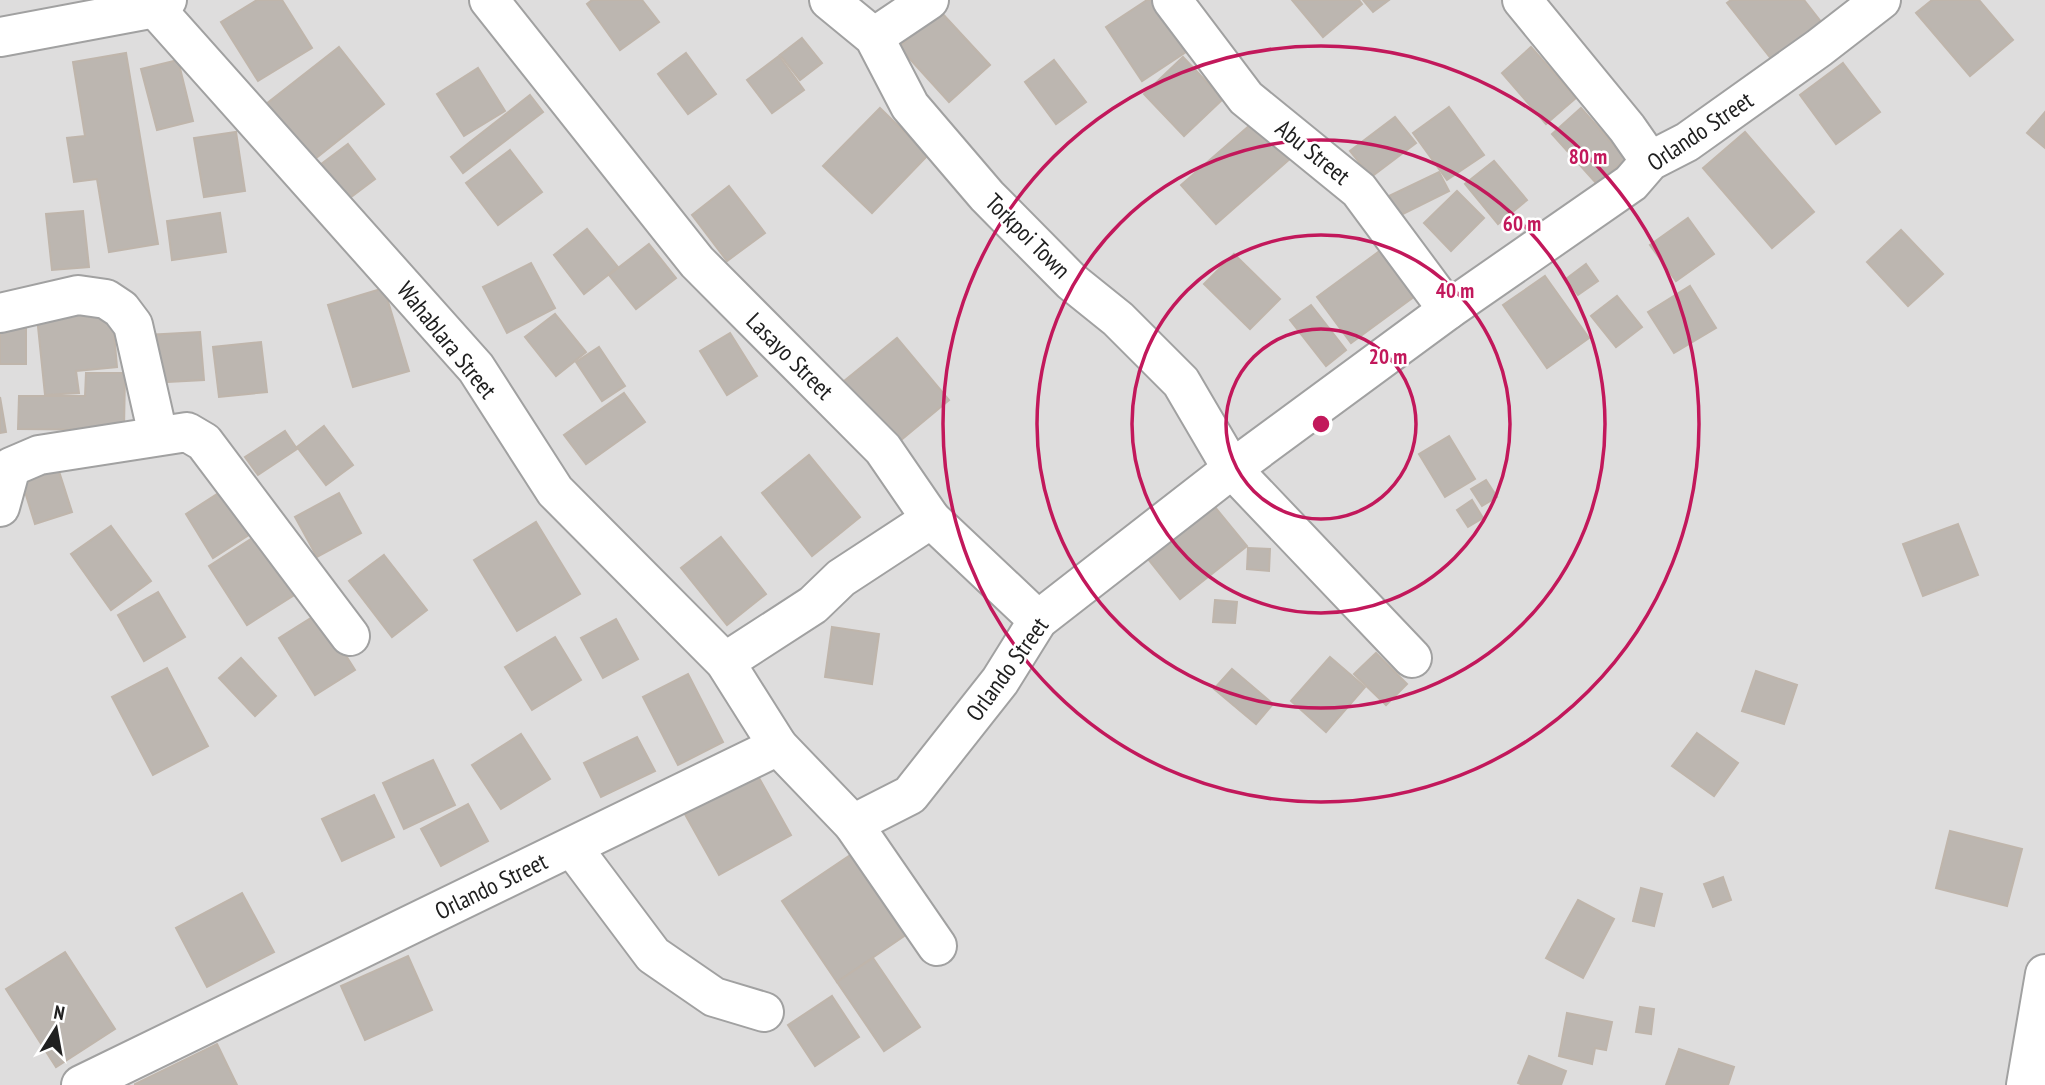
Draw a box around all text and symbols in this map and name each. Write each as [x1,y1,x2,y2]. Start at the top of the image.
street label: Orlando Street [1641,84,1759,178]
street label: Abu Street [1269,113,1357,192]
text: 80 m [1569,143,1607,170]
street label: Torkpoi Town [979,187,1077,285]
text: 60 m [1503,210,1541,237]
street label: Wahablara Street [390,275,504,405]
text: 40 m [1436,277,1474,304]
street label: Lasayo Street [740,306,841,407]
text: 20 m [1369,343,1407,370]
centre of rings [1309,412,1333,436]
street label: Orlando Street [959,611,1055,727]
street label: Orlando Street [430,845,553,926]
north arrow [21,994,91,1064]
text: N [52,1000,67,1025]

